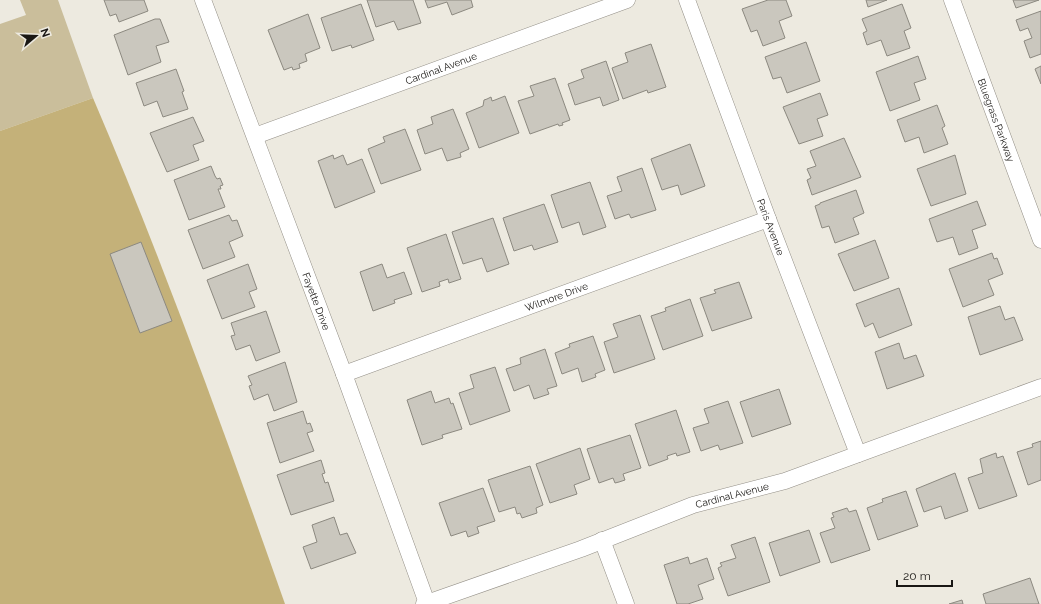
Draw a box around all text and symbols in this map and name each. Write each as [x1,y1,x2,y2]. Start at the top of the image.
north arrow [16,16,56,56]
text: N [37,27,52,39]
street label: Cardinal Avenue [404,50,478,87]
street label: Bluegrass Parkway [976,77,1017,164]
street label: Paris Avenue [755,197,786,257]
street label: Fayette Drive [300,271,332,332]
street label: Wilmore Drive [523,280,590,313]
street label: Cardinal Avenue [694,480,770,510]
scale bar [897,562,952,588]
text: 20 m [903,569,931,583]

